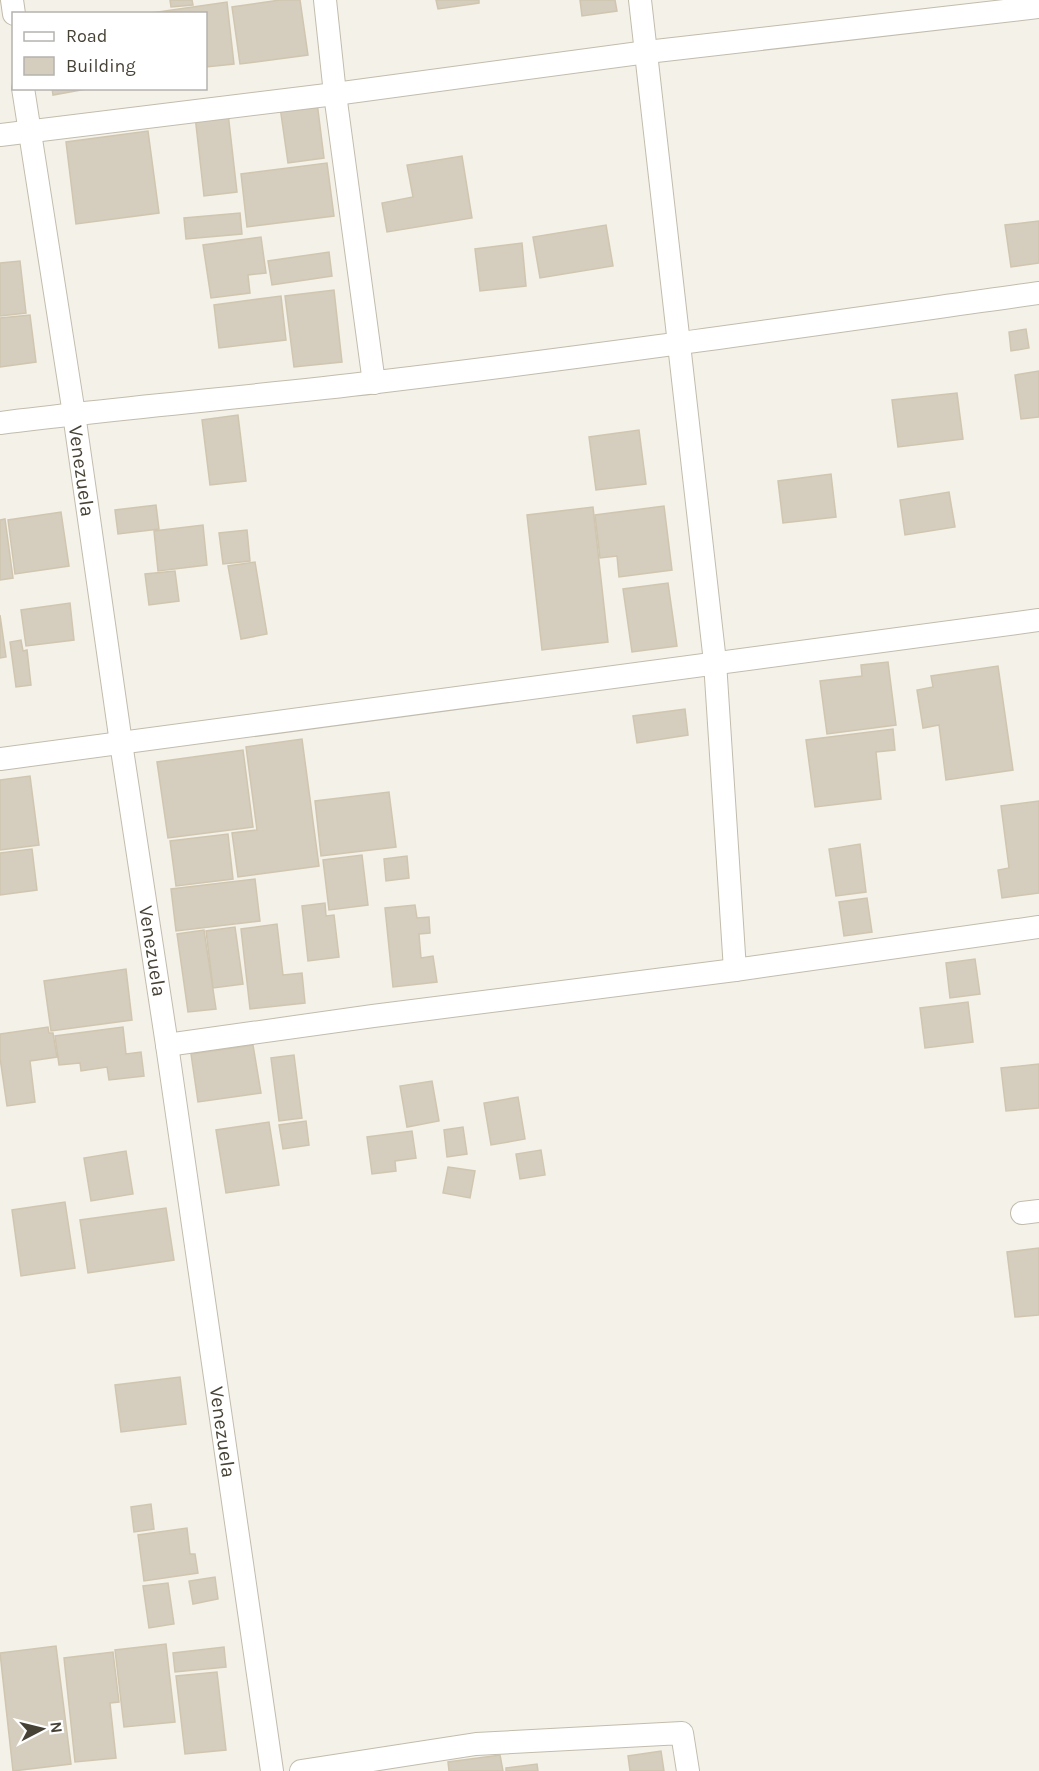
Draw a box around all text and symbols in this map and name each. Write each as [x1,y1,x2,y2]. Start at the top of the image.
legend [12,12,207,90]
text: Road [66,25,107,47]
text: Building [66,55,136,77]
street label: Venezuela [64,424,99,518]
street label: Venezuela [134,904,171,998]
street label: Venezuela [205,1385,240,1479]
north arrow [12,1699,72,1759]
text: N [46,1720,67,1734]

